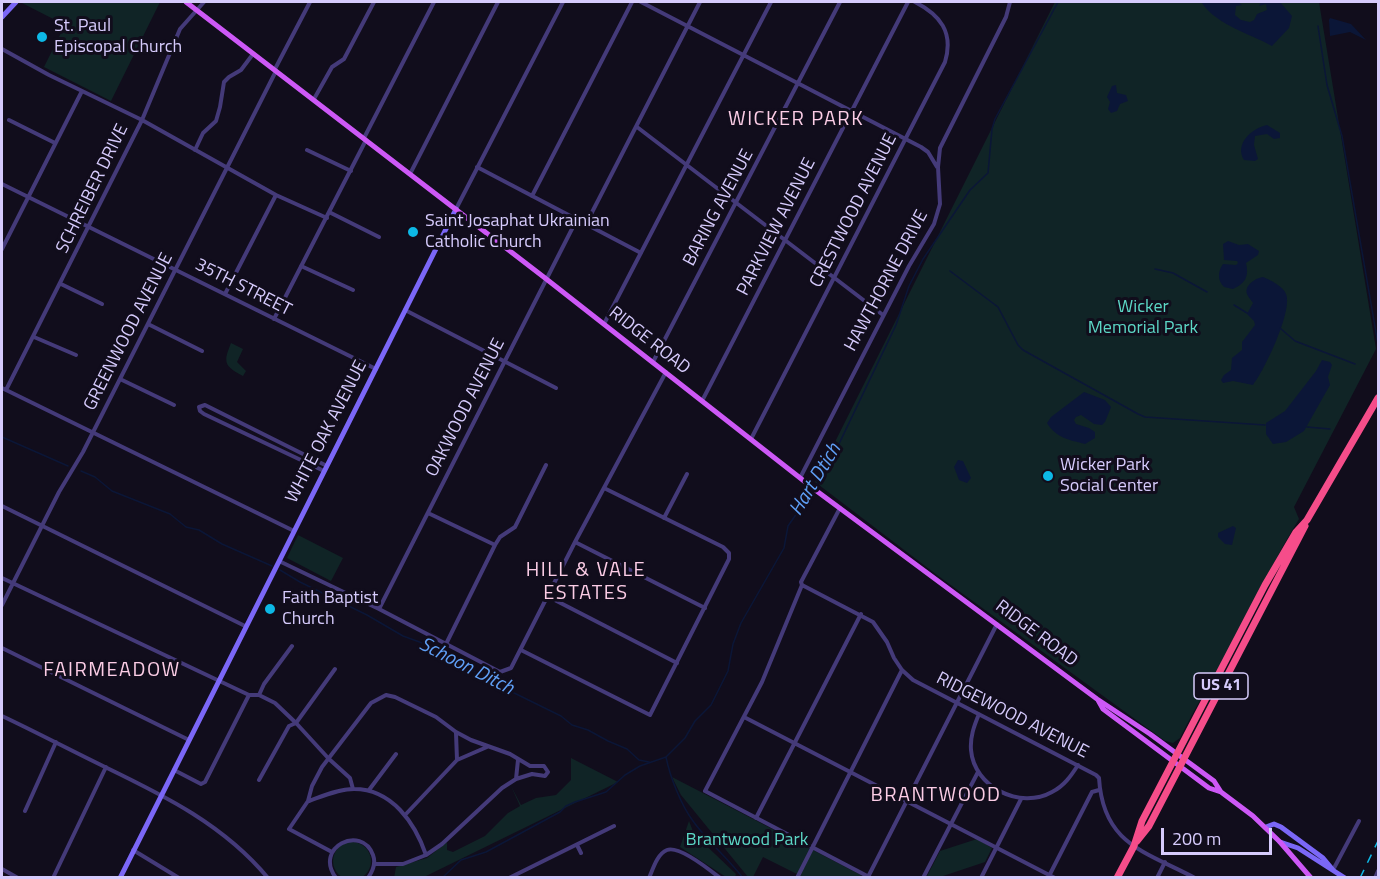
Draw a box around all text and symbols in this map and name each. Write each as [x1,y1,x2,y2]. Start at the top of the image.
place label: St. Paul Episcopal Church [54,16,182,58]
marker: St. Paul Episcopal Church [35,30,49,44]
district label: WICKER PARK [728,108,864,132]
street label: SCHREIBER DRIVE [52,121,134,257]
street label: CRESTWOOD AVENUE [806,131,902,291]
street label: BARING AVENUE [679,146,759,270]
street label: PARKVIEW AVENUE [733,155,821,299]
street label: HAWTHORNE DRIVE [841,207,933,355]
place label: Saint Josaphat Ukrainian Catholic Church [425,211,610,254]
marker: Saint Josaphat Ukrainian Catholic Church [406,225,420,239]
street label: GREENWOOD AVENUE [80,250,178,414]
street label: 35TH STREET [191,254,295,322]
park label: Wicker Memorial Park [1088,297,1198,340]
street label: RIDGE ROAD [604,303,694,379]
street label: OAKWOOD AVENUE [422,335,510,481]
street label: WHITE OAK AVENUE [282,357,372,507]
water label: Hart Dtich [785,439,847,521]
place label: Wicker Park Social Center [1060,455,1158,498]
marker: Wicker Park Social Center [1041,469,1055,483]
district label: HILL & VALE ESTATES [526,559,646,606]
place label: Faith Baptist Church [282,588,378,630]
street label: RIDGE ROAD [991,596,1081,672]
marker: Faith Baptist Church [263,602,277,616]
water label: Schoon Ditch [415,633,517,701]
district label: FAIRMEADOW [43,659,181,683]
street label: RIDGEWOOD AVENUE [932,668,1092,764]
road number: US 41 [1194,673,1248,699]
district label: BRANTWOOD [871,784,1001,808]
scale bar [1164,816,1275,854]
text: 200 m [1172,825,1221,852]
park label: Brantwood Park [686,830,808,852]

